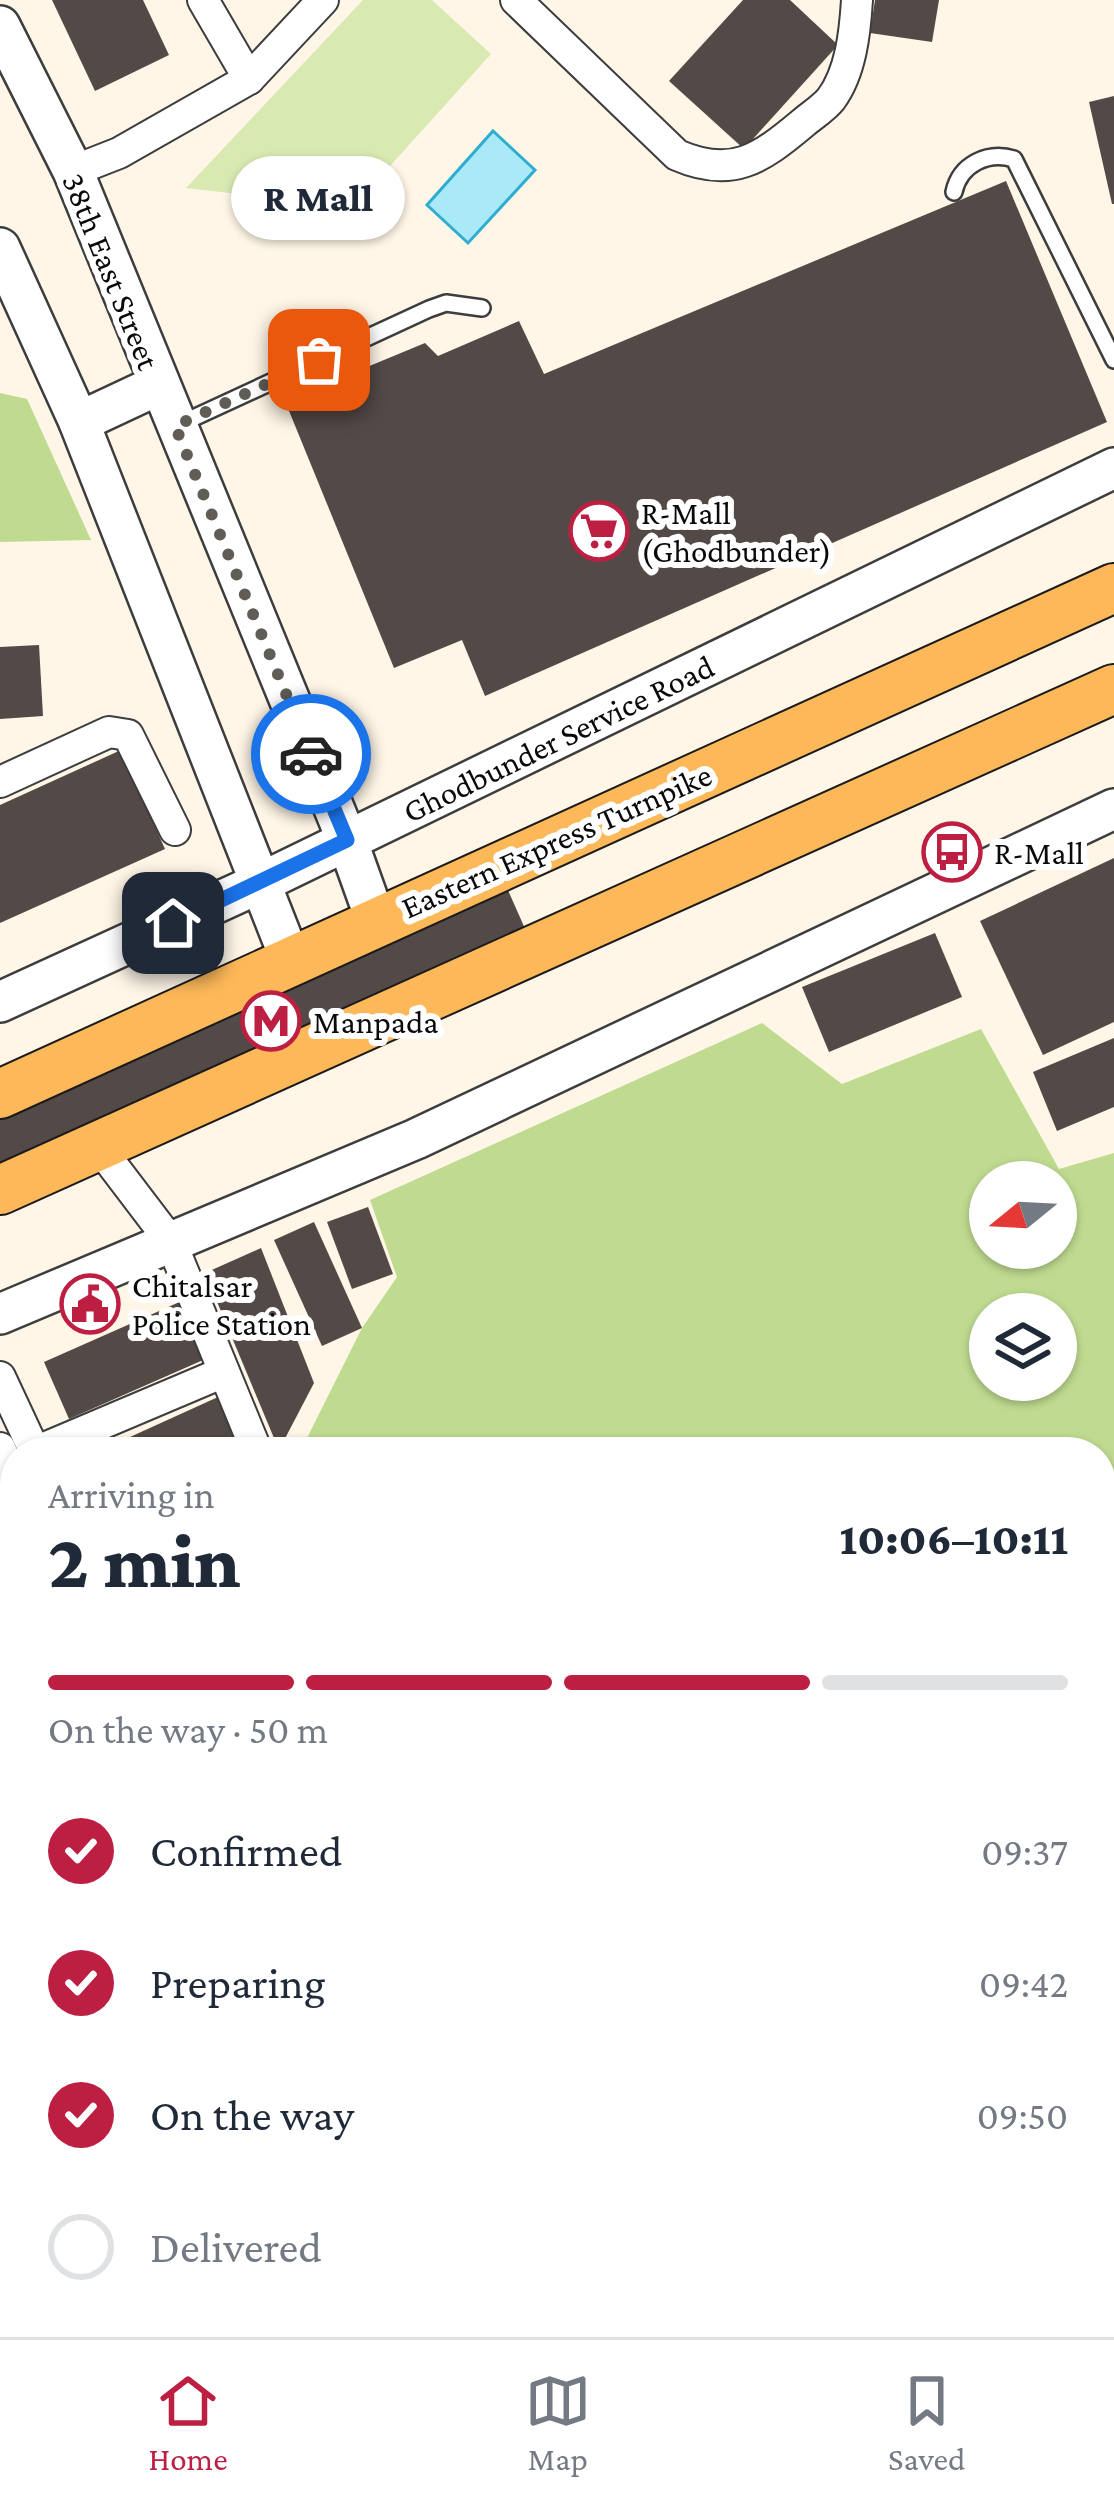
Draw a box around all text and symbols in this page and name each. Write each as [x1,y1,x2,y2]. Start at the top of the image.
callout: R Mall [232,156,406,240]
street label: 38th East Street [55,168,168,376]
text: R Mall [263,176,373,219]
pin [268,309,370,411]
icon: bag [286,327,352,393]
place label: R-Mall (Ghodbunder) [641,494,832,570]
supermarket icon: R-Mall (Ghodbunder) [568,500,630,562]
street label: Ghodbunder Service Road [397,647,720,830]
courier [251,694,371,814]
icon: car [278,721,344,787]
street label: Eastern Express Turnpike [395,755,717,926]
bus stop icon: R-Mall [921,821,983,883]
place label: R-Mall [994,834,1084,871]
pin [122,872,224,974]
icon: home [140,890,206,956]
metro station icon: Manpada [240,990,302,1052]
place label: Manpada [313,1003,439,1040]
north arrow [969,1161,1077,1269]
map controls [969,1161,1077,1401]
place label: Chitalsar Police Station [132,1267,311,1342]
public building icon: Chitalsar Police Station [59,1273,121,1335]
button: layers [969,1293,1077,1401]
text: Arriving in [48,1473,215,1516]
text: 10:06–10:11 [840,1514,1068,1564]
text: 2 min [48,1517,241,1604]
text: On the way · 50 m [48,1708,328,1751]
icon: check [48,1818,114,1884]
text: Confirmed [150,1826,342,1876]
text: 09:37 [981,1830,1068,1873]
icon: check [48,1950,114,2016]
text: Preparing [150,1958,326,2008]
text: 09:42 [979,1962,1068,2005]
icon: check [48,2082,114,2148]
text: On the way [150,2090,354,2140]
text: 09:50 [977,2094,1068,2137]
text: Delivered [150,2222,322,2272]
tab: Home [149,2368,228,2477]
tab: Map [525,2368,591,2477]
tab: Saved [888,2368,965,2477]

